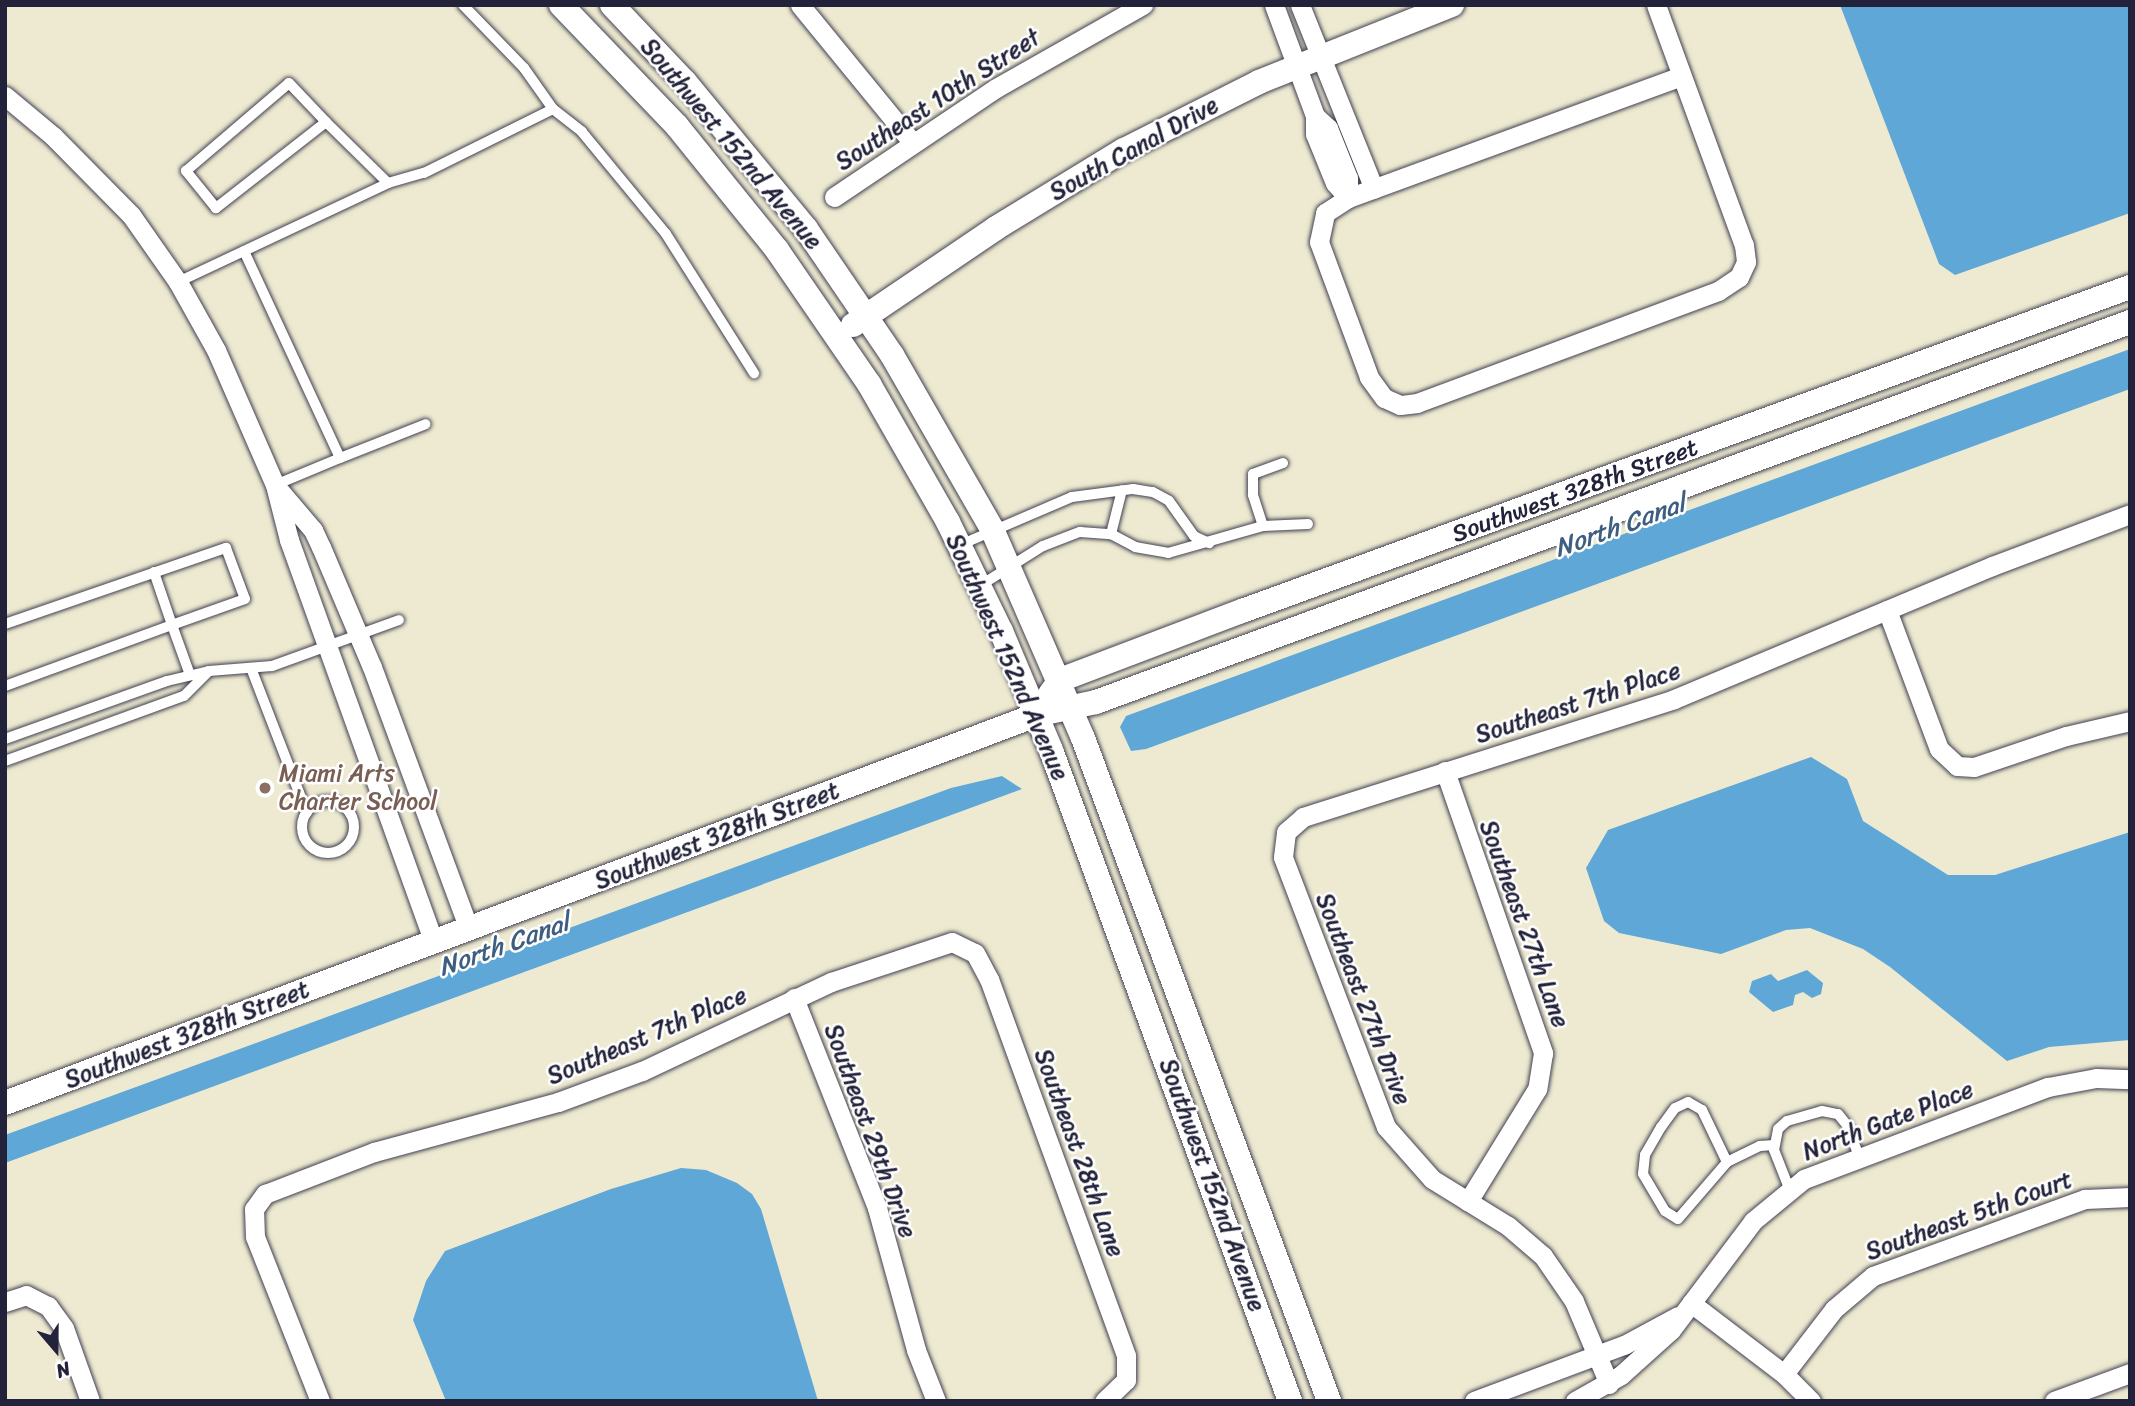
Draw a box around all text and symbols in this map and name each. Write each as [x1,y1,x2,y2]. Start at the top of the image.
street label: Southeast 10th Street [830,23,1046,177]
street label: Southwest 152nd Avenue [634,33,828,255]
street label: South Canal Drive [1044,91,1224,207]
street label: Southwest 328th Street [1448,433,1702,549]
water label: North Canal [1550,488,1690,564]
street label: Southwest 152nd Avenue [940,529,1074,785]
street label: Southeast 7th Place [1472,656,1684,750]
place label: Miami Arts Charter School [279,760,437,816]
street label: Southwest 328th Street [591,776,843,896]
marker: Miami Arts Charter School [257,780,273,796]
street label: Southeast 27th Lane [1473,816,1575,1032]
street label: Southeast 27th Drive [1309,889,1417,1109]
water label: North Canal [434,907,574,983]
street label: Southwest 328th Street [61,975,313,1095]
street label: Southeast 7th Place [543,981,751,1091]
street label: Southeast 29th Drive [818,1020,922,1242]
street label: Southeast 28th Lane [1028,1045,1130,1261]
street label: Southwest 152nd Avenue [1153,1055,1271,1315]
street label: North Gate Place [1798,1075,1978,1167]
street label: Southeast 5th Court [1862,1165,2076,1267]
north arrow [21,1315,91,1385]
text: N [52,1352,75,1388]

